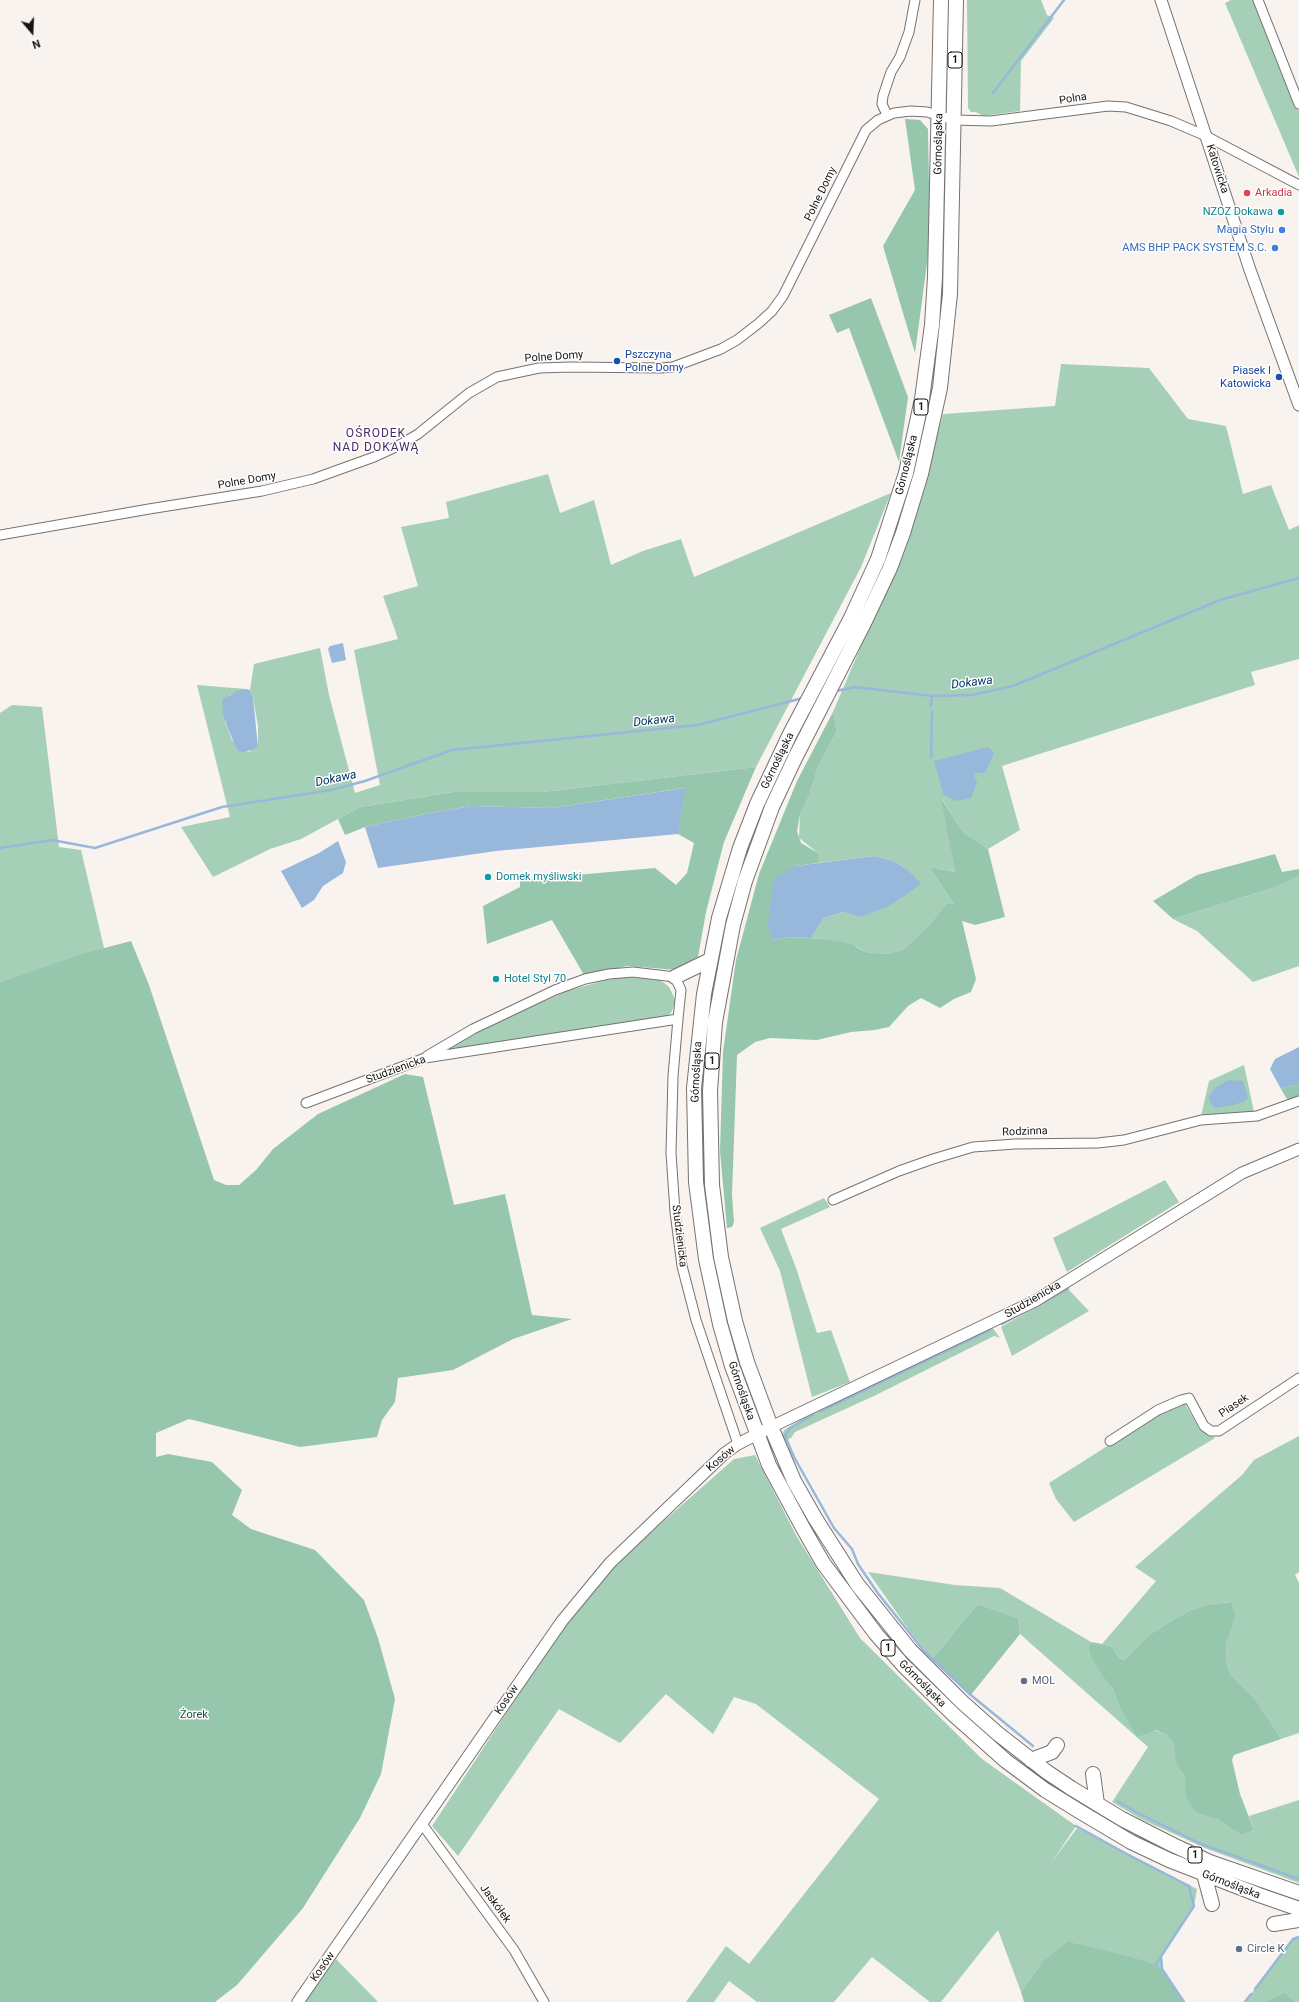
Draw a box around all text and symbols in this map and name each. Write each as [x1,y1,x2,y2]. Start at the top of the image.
north arrow [12,12,52,52]
text: N [30,36,42,51]
road number: 1 [948,52,962,68]
street label: Polna [1058,90,1088,108]
street label: Górnośląska [932,113,946,175]
street label: Katowicka [1203,143,1231,195]
street label: Polne Domy [802,165,840,223]
place label: Arkadia [1255,186,1292,200]
marker: Arkadia [1242,188,1252,198]
place label: NZOZ Dokawa [1203,205,1273,219]
marker: NZOZ Dokawa [1276,207,1286,217]
place label: Magia Stylu [1217,223,1274,237]
marker: Magia Stylu [1277,225,1287,235]
place label: AMS BHP PACK SYSTEM S.C. [1122,241,1267,255]
marker: AMS BHP PACK SYSTEM S.C. [1270,243,1280,253]
street label: Polne Domy [524,348,584,366]
place label: Pszczyna Polne Domy [625,348,684,374]
marker: Pszczyna Polne Domy [612,356,622,366]
place label: Piasek I Katowicka [1220,364,1271,390]
marker: Piasek I Katowicka [1274,372,1284,382]
road number: 1 [914,399,928,415]
district label: OŚRODEK NAD DOKAWĄ [333,427,419,455]
street label: Górnośląska [893,434,921,496]
street label: Polne Domy [217,469,277,493]
water label: Dokawa [950,673,994,693]
water label: Dokawa [633,712,675,730]
street label: Górnośląska [759,731,797,791]
water label: Dokawa [314,768,358,790]
place label: Domek myśliwski [496,870,581,884]
marker: Domek myśliwski [483,872,493,882]
place label: Hotel Styl 70 [504,972,566,986]
marker: Hotel Styl 70 [491,974,501,984]
street label: Górnośląska [689,1041,705,1103]
street label: Studzienicka [364,1053,428,1087]
road number: 1 [705,1053,719,1069]
street label: Rodzinna [1002,1125,1048,1139]
street label: Studzienicka [669,1204,689,1268]
street label: Studzienicka [1003,1279,1063,1321]
street label: Górnośląska [725,1360,757,1422]
street label: Piasek [1217,1391,1251,1421]
street label: Kosów [704,1443,738,1475]
road number: 1 [881,1640,895,1656]
street label: Górnośląska [896,1658,948,1710]
place label: MOL [1032,1674,1055,1688]
marker: MOL [1019,1676,1029,1686]
street label: Kosów [492,1683,522,1717]
park label: Żorek [180,1708,208,1722]
road number: 1 [1188,1847,1202,1863]
street label: Górnośląska [1200,1868,1262,1902]
street label: Jaskółek [477,1882,513,1926]
place label: Circle K [1247,1942,1284,1956]
marker: Circle K [1234,1944,1244,1954]
street label: Kosów [308,1950,338,1984]

